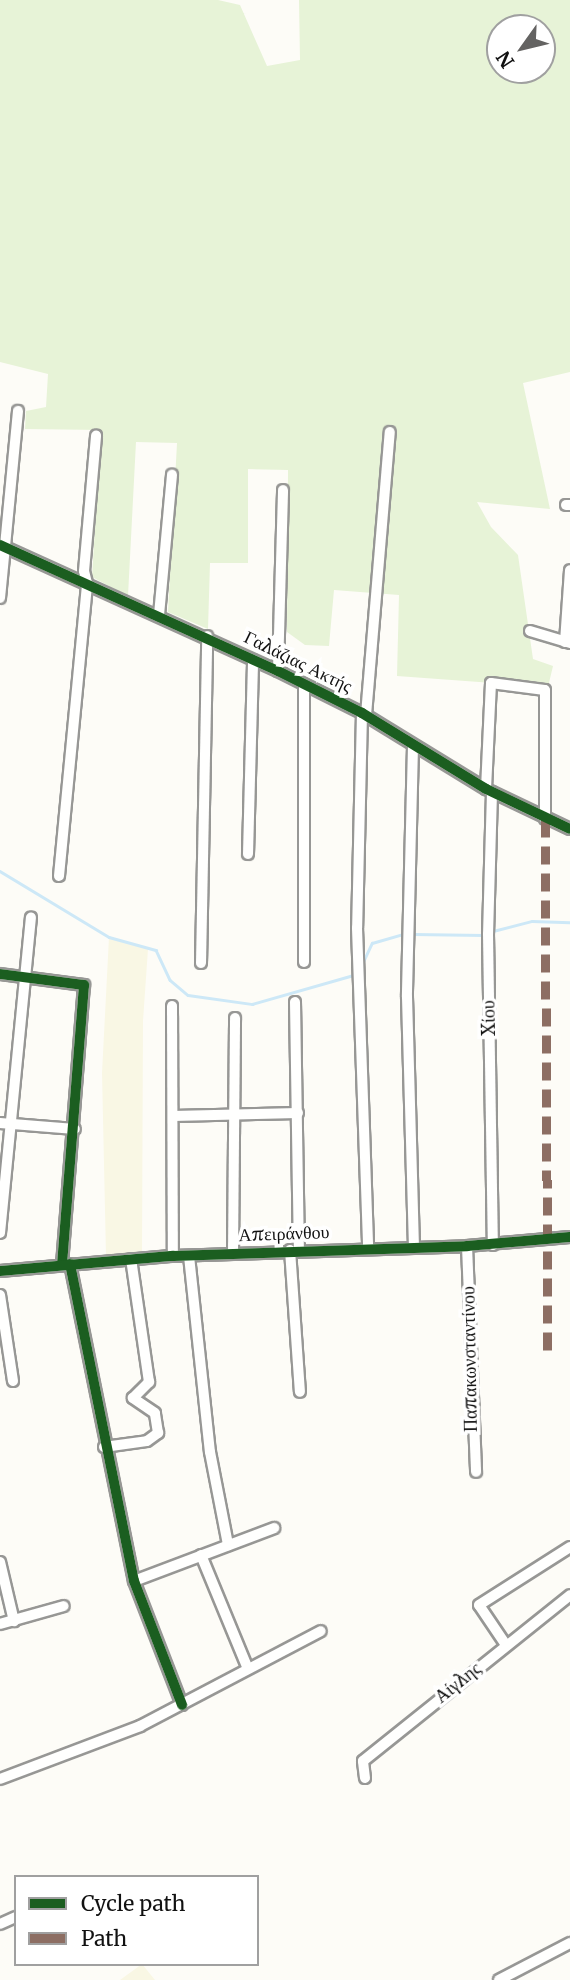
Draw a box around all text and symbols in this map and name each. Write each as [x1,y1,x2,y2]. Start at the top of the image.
north arrow [486,14,556,84]
text: N [491,47,519,73]
street label: Γαλάζιας Ακτής [240,627,356,697]
street label: Χίου [478,1000,500,1036]
street label: Απειράνθου [238,1222,330,1246]
street label: Παπακωνσταντίνου [458,1286,482,1432]
street label: Αίγλης [431,1658,485,1708]
legend [14,1875,259,1966]
text: Cycle path [81,1890,185,1917]
text: Path [81,1925,127,1952]

